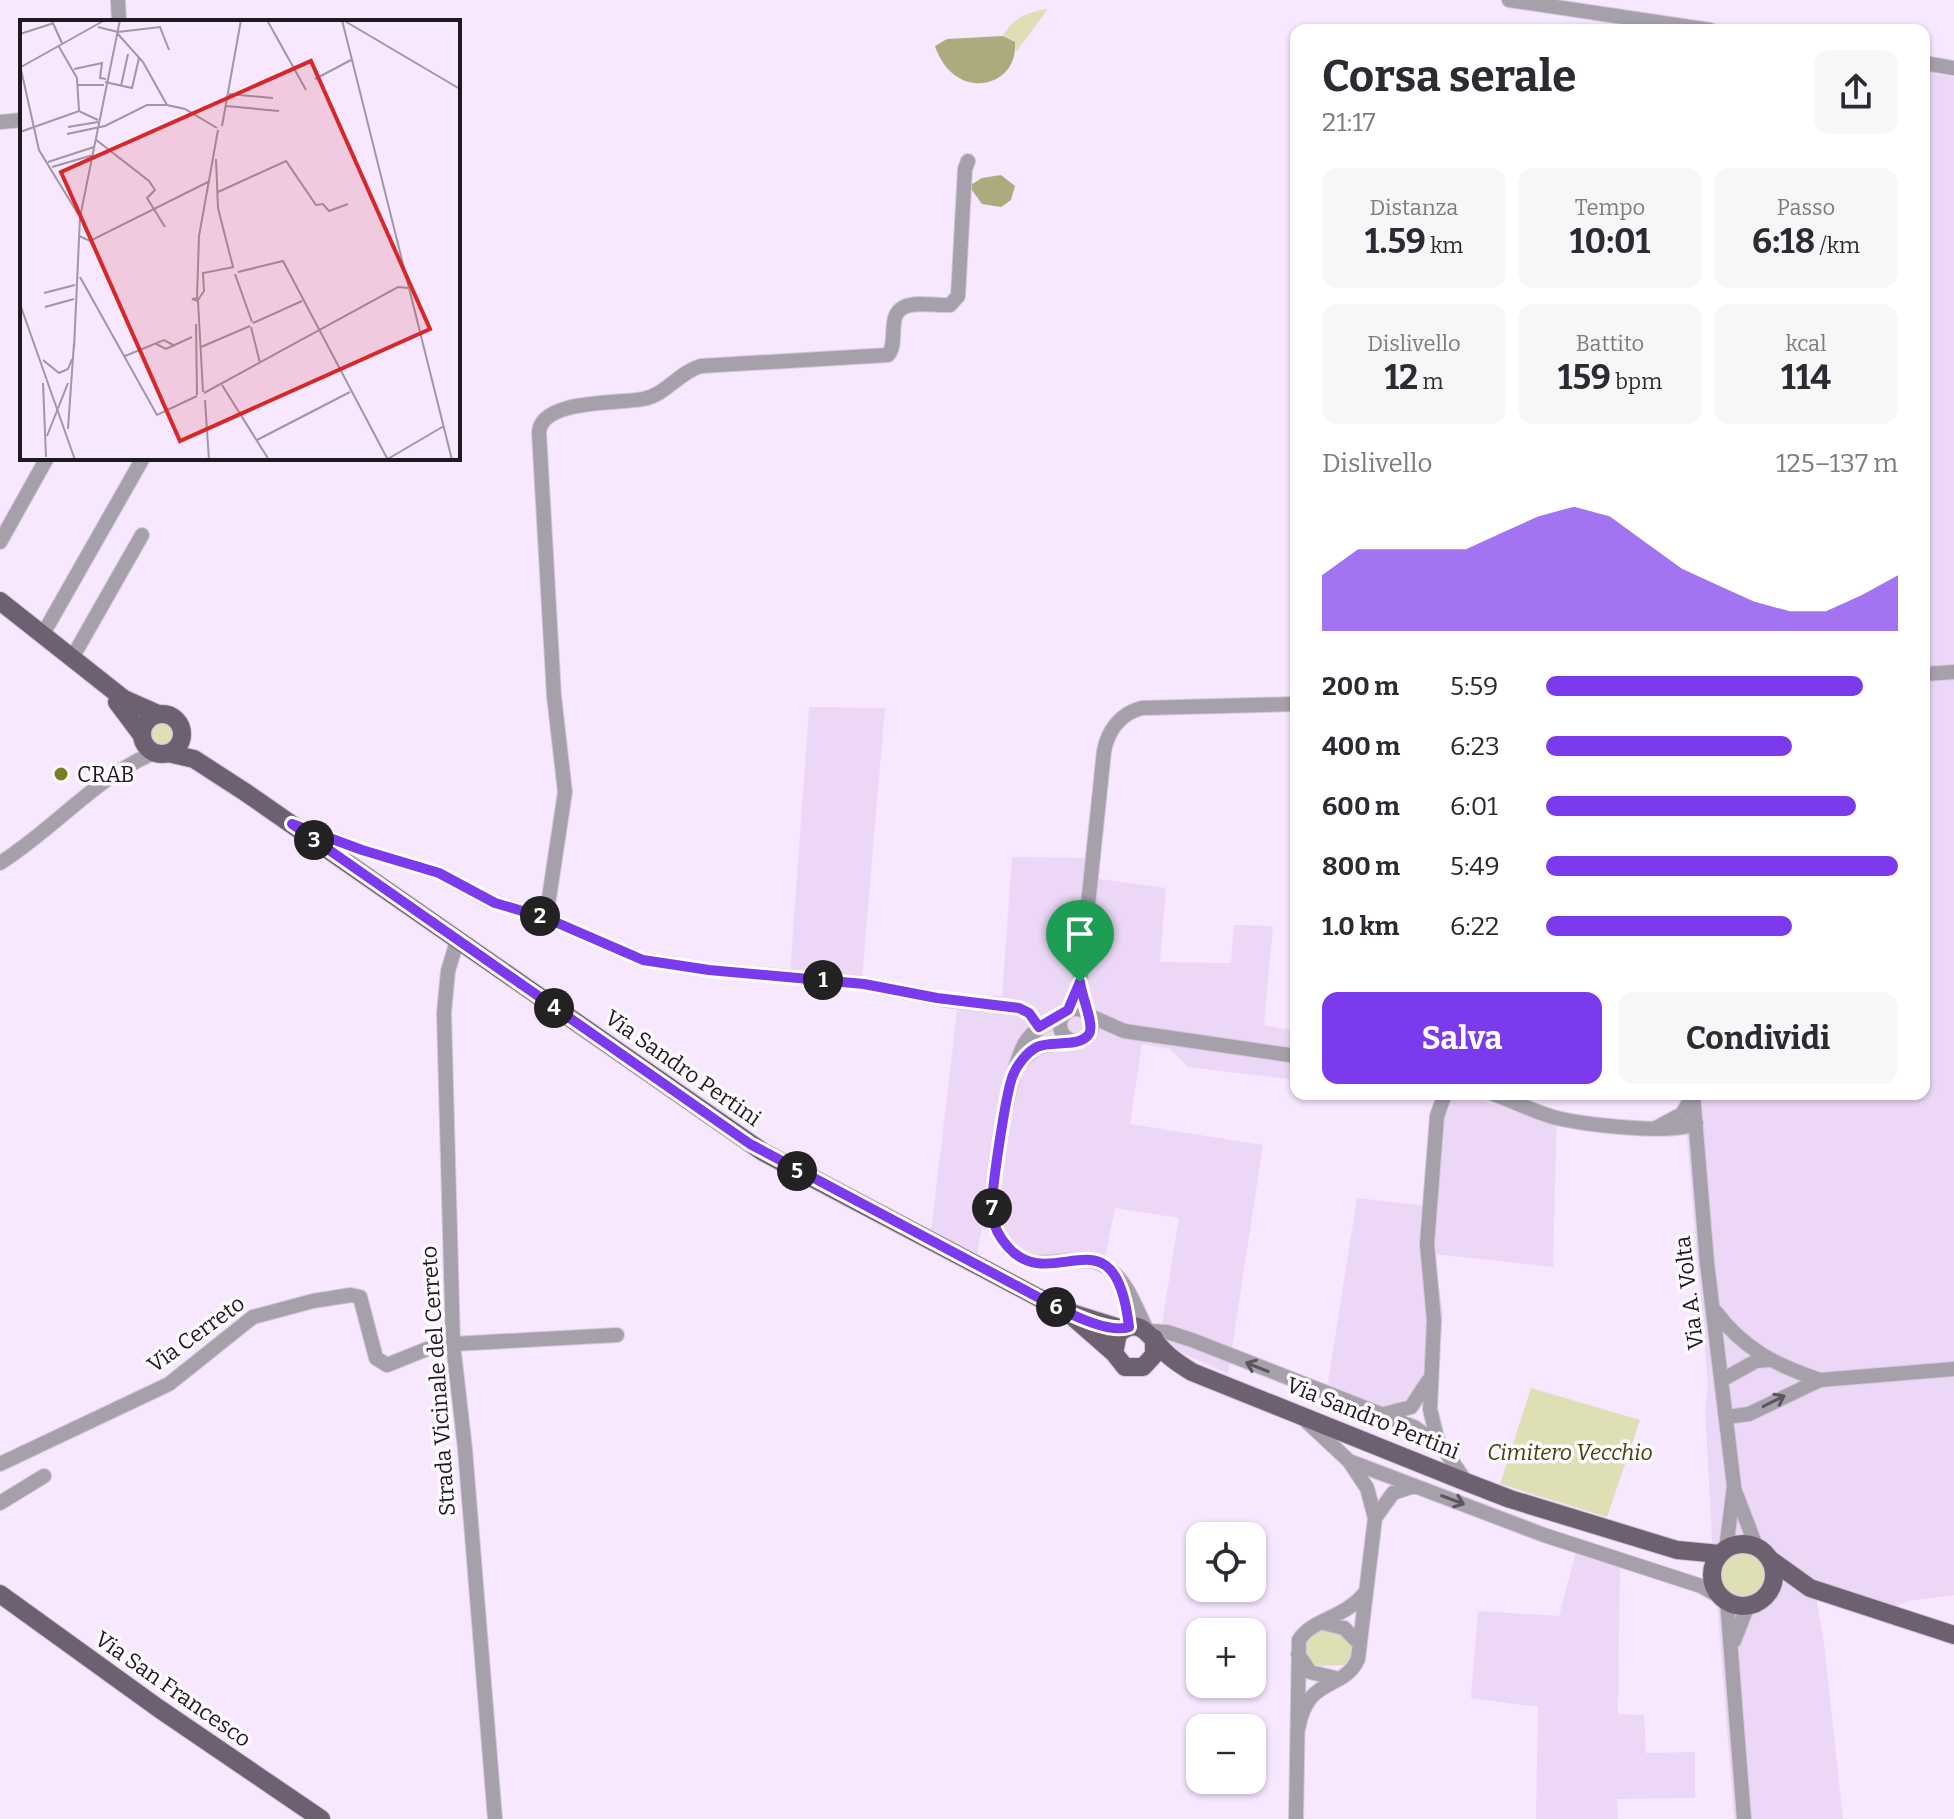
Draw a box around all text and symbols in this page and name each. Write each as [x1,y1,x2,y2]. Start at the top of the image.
inset map [20,20,460,460]
text: Corsa serale [1322,50,1576,103]
button: share [1814,50,1898,134]
text: 21:17 [1322,107,1376,138]
text: Distanza [1370,194,1458,221]
text: Tempo [1575,194,1645,221]
text: Passo [1777,194,1835,221]
text: 1.59 [1365,221,1426,262]
text: 10:01 [1570,221,1650,262]
text: 6:18 [1752,221,1815,262]
text: km [1426,232,1463,259]
text: /km [1815,232,1860,259]
text: Dislivello [1367,330,1461,357]
text: Battito [1576,330,1644,357]
text: kcal [1786,330,1826,357]
text: 12 [1384,357,1418,398]
text: 159 [1558,357,1611,398]
text: 114 [1781,357,1831,398]
text: m [1418,368,1444,395]
text: bpm [1611,368,1662,395]
text: Dislivello [1322,448,1433,479]
text: 125–137 m [1776,448,1898,479]
text: 200 m [1322,671,1399,702]
text: 5:59 [1450,671,1498,702]
text: 400 m [1322,731,1400,762]
text: 6:23 [1450,731,1500,762]
place label: CRAB [77,761,135,788]
marker: CRAB [52,765,70,783]
text: 600 m [1322,791,1400,822]
text: 6:01 [1450,791,1498,822]
pin: 3 [294,820,334,860]
text: 3 [308,826,320,853]
text: 800 m [1322,851,1400,882]
text: 5:49 [1450,851,1500,882]
pin: 2 [520,896,560,936]
pin [1046,900,1114,982]
text: 2 [534,902,546,929]
text: 1.0 km [1322,911,1399,942]
text: 6:22 [1450,911,1499,942]
icon: arrive [1058,912,1102,956]
pin: 1 [803,960,843,1000]
text: 1 [818,966,828,993]
pin: 4 [534,988,574,1028]
button: Salva [1322,992,1602,1084]
button: Condividi [1618,992,1898,1084]
text: 4 [547,994,561,1021]
street label: Via Sandro Pertini [600,1004,767,1132]
pin: 5 [777,1151,817,1191]
text: 5 [791,1157,803,1184]
pin: 7 [972,1188,1012,1228]
text: 7 [986,1194,998,1221]
street label: Via A. Volta [1669,1235,1709,1351]
street label: Strada Vicinale del Cerreto [415,1245,461,1517]
pin: 6 [1036,1287,1076,1327]
street label: Via Cerreto [142,1290,250,1378]
text: 6 [1049,1293,1063,1320]
one-way arrow [1245,1358,1270,1373]
street label: Via Sandro Pertini [1282,1371,1464,1465]
one-way arrow [1762,1393,1786,1409]
park label: Cimitero Vecchio [1487,1439,1653,1466]
one-way arrow [1440,1494,1464,1508]
map controls [1186,1522,1266,1794]
button: locate [1186,1522,1266,1602]
button: + [1186,1618,1266,1698]
street label: Via San Francesco [90,1625,256,1753]
button: − [1186,1714,1266,1794]

